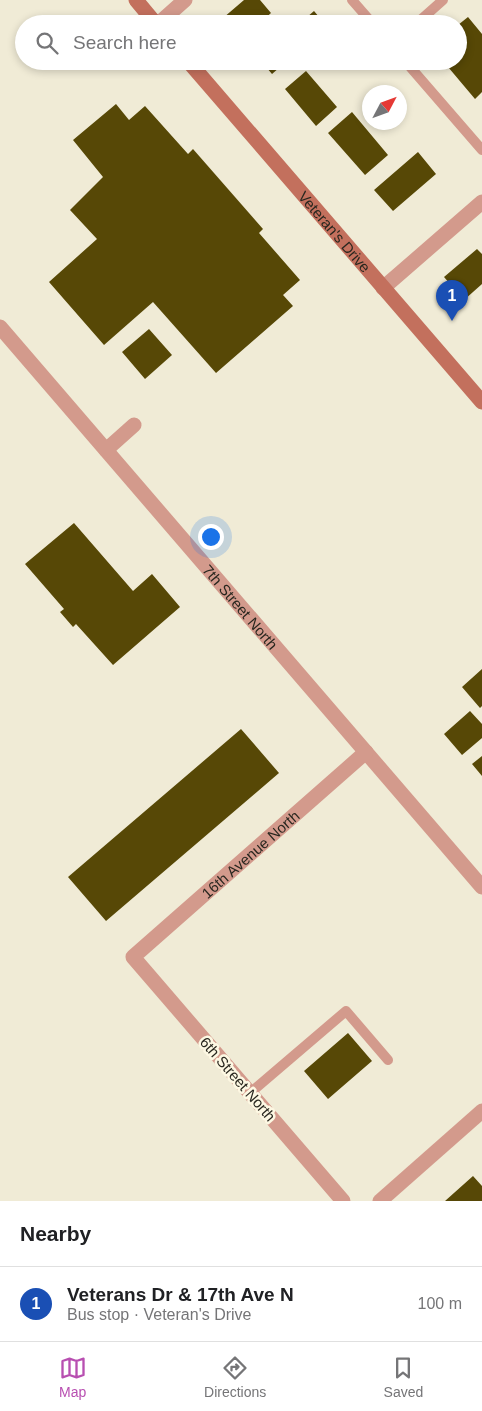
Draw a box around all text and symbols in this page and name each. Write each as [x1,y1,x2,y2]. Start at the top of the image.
search box [15,15,467,70]
icon: search [33,29,61,57]
text: Search here [73,32,177,53]
north arrow [362,85,407,130]
street label: Veteran's Drive [295,187,374,275]
pin: 1 [436,280,468,321]
your location [198,524,224,550]
street label: 7th Street North [200,561,282,652]
street label: 16th Avenue North [198,807,302,901]
street label: 6th Street North [197,1033,279,1125]
text: Nearby [20,1222,91,1245]
text: Veterans Dr & 17th Ave N [67,1284,294,1305]
text: 1 [32,1295,40,1312]
text: 100 m [418,1295,462,1312]
text: Bus stop · Veteran's Drive [67,1306,251,1323]
tab: Map [59,1354,87,1400]
tab: Directions [204,1354,266,1400]
tab: Saved [384,1354,423,1400]

